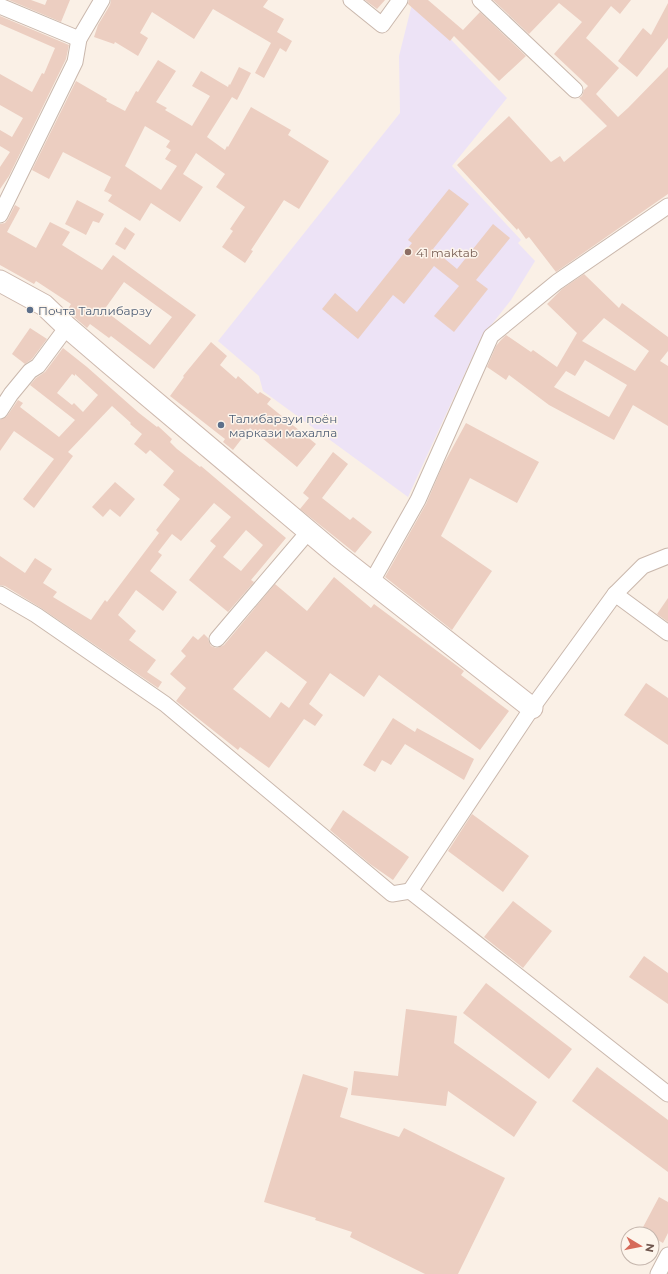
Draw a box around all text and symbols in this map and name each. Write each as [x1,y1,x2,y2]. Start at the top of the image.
place label: 41 maktab [416,245,478,260]
marker: 41 maktab [403,247,413,257]
place label: Почта Таллибарзу [38,303,152,318]
marker: Почта Таллибарзу [25,305,35,315]
place label: Талибарзуи поён маркази махалла [229,411,337,440]
marker: Талибарзуи поён маркази махалла [216,420,226,430]
north arrow [620,1226,660,1266]
text: N [642,1242,658,1253]

